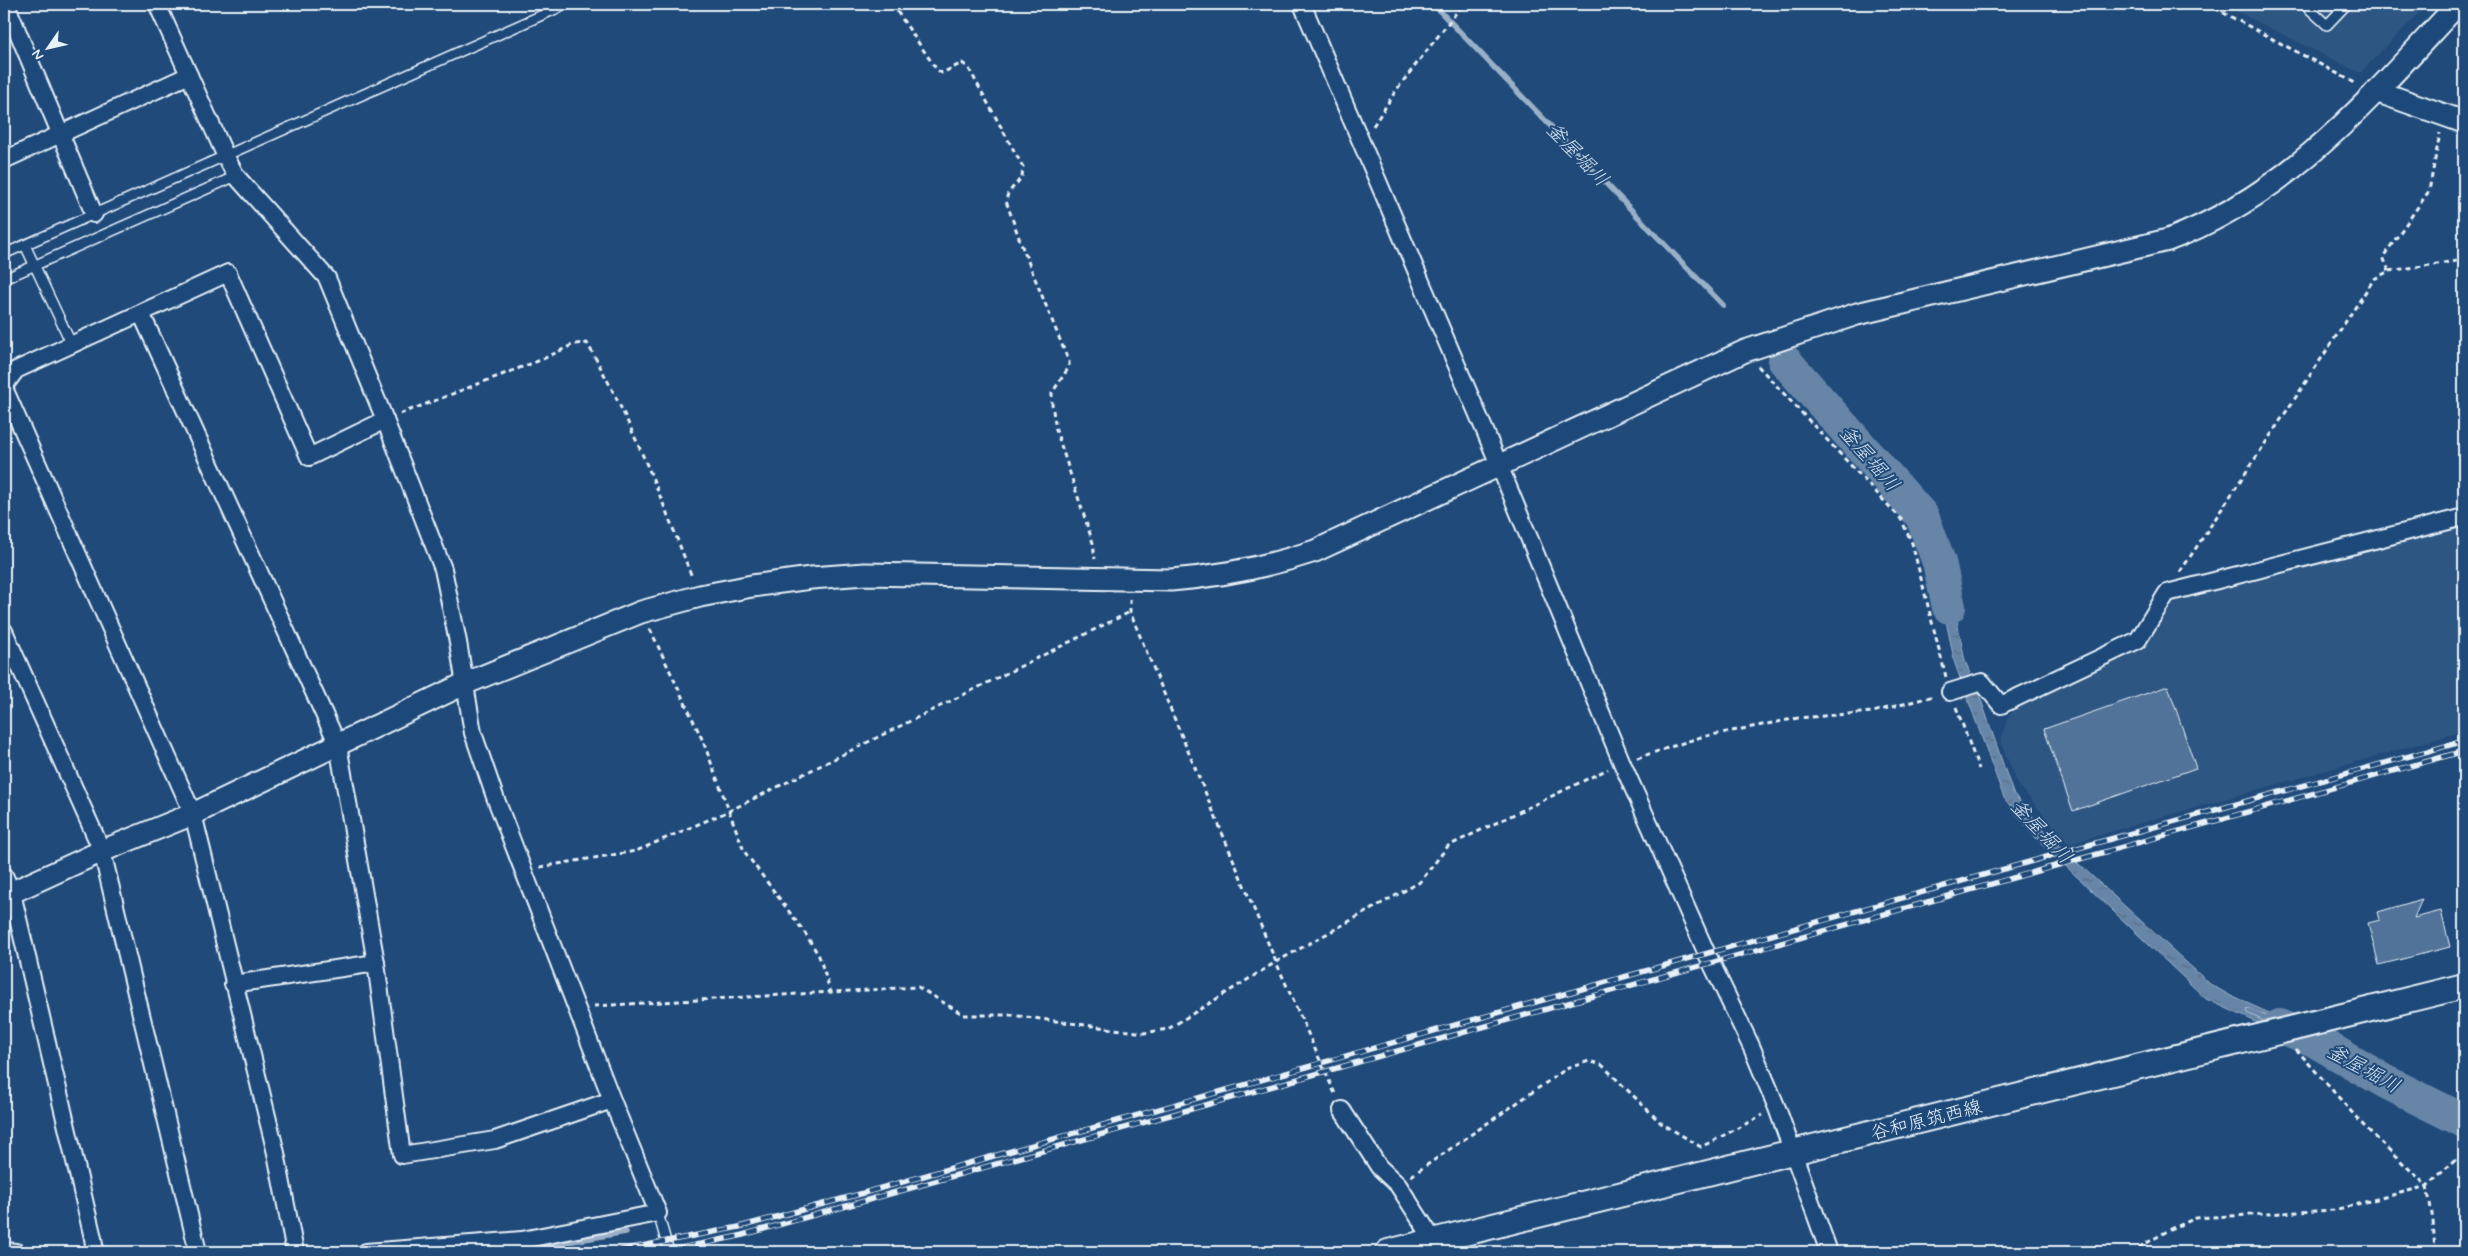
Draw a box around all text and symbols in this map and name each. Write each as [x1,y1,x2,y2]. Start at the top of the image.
north arrow [22,22,72,72]
text: N [28,46,48,64]
water label: 釜屋堀川 [1539,117,1614,193]
water label: 釜屋堀川 [1832,420,1905,498]
water label: 釜屋堀川 [2004,794,2078,870]
water label: 釜屋堀川 [2322,1038,2405,1101]
street label: 谷和原筑西線 [1868,1095,1985,1146]

